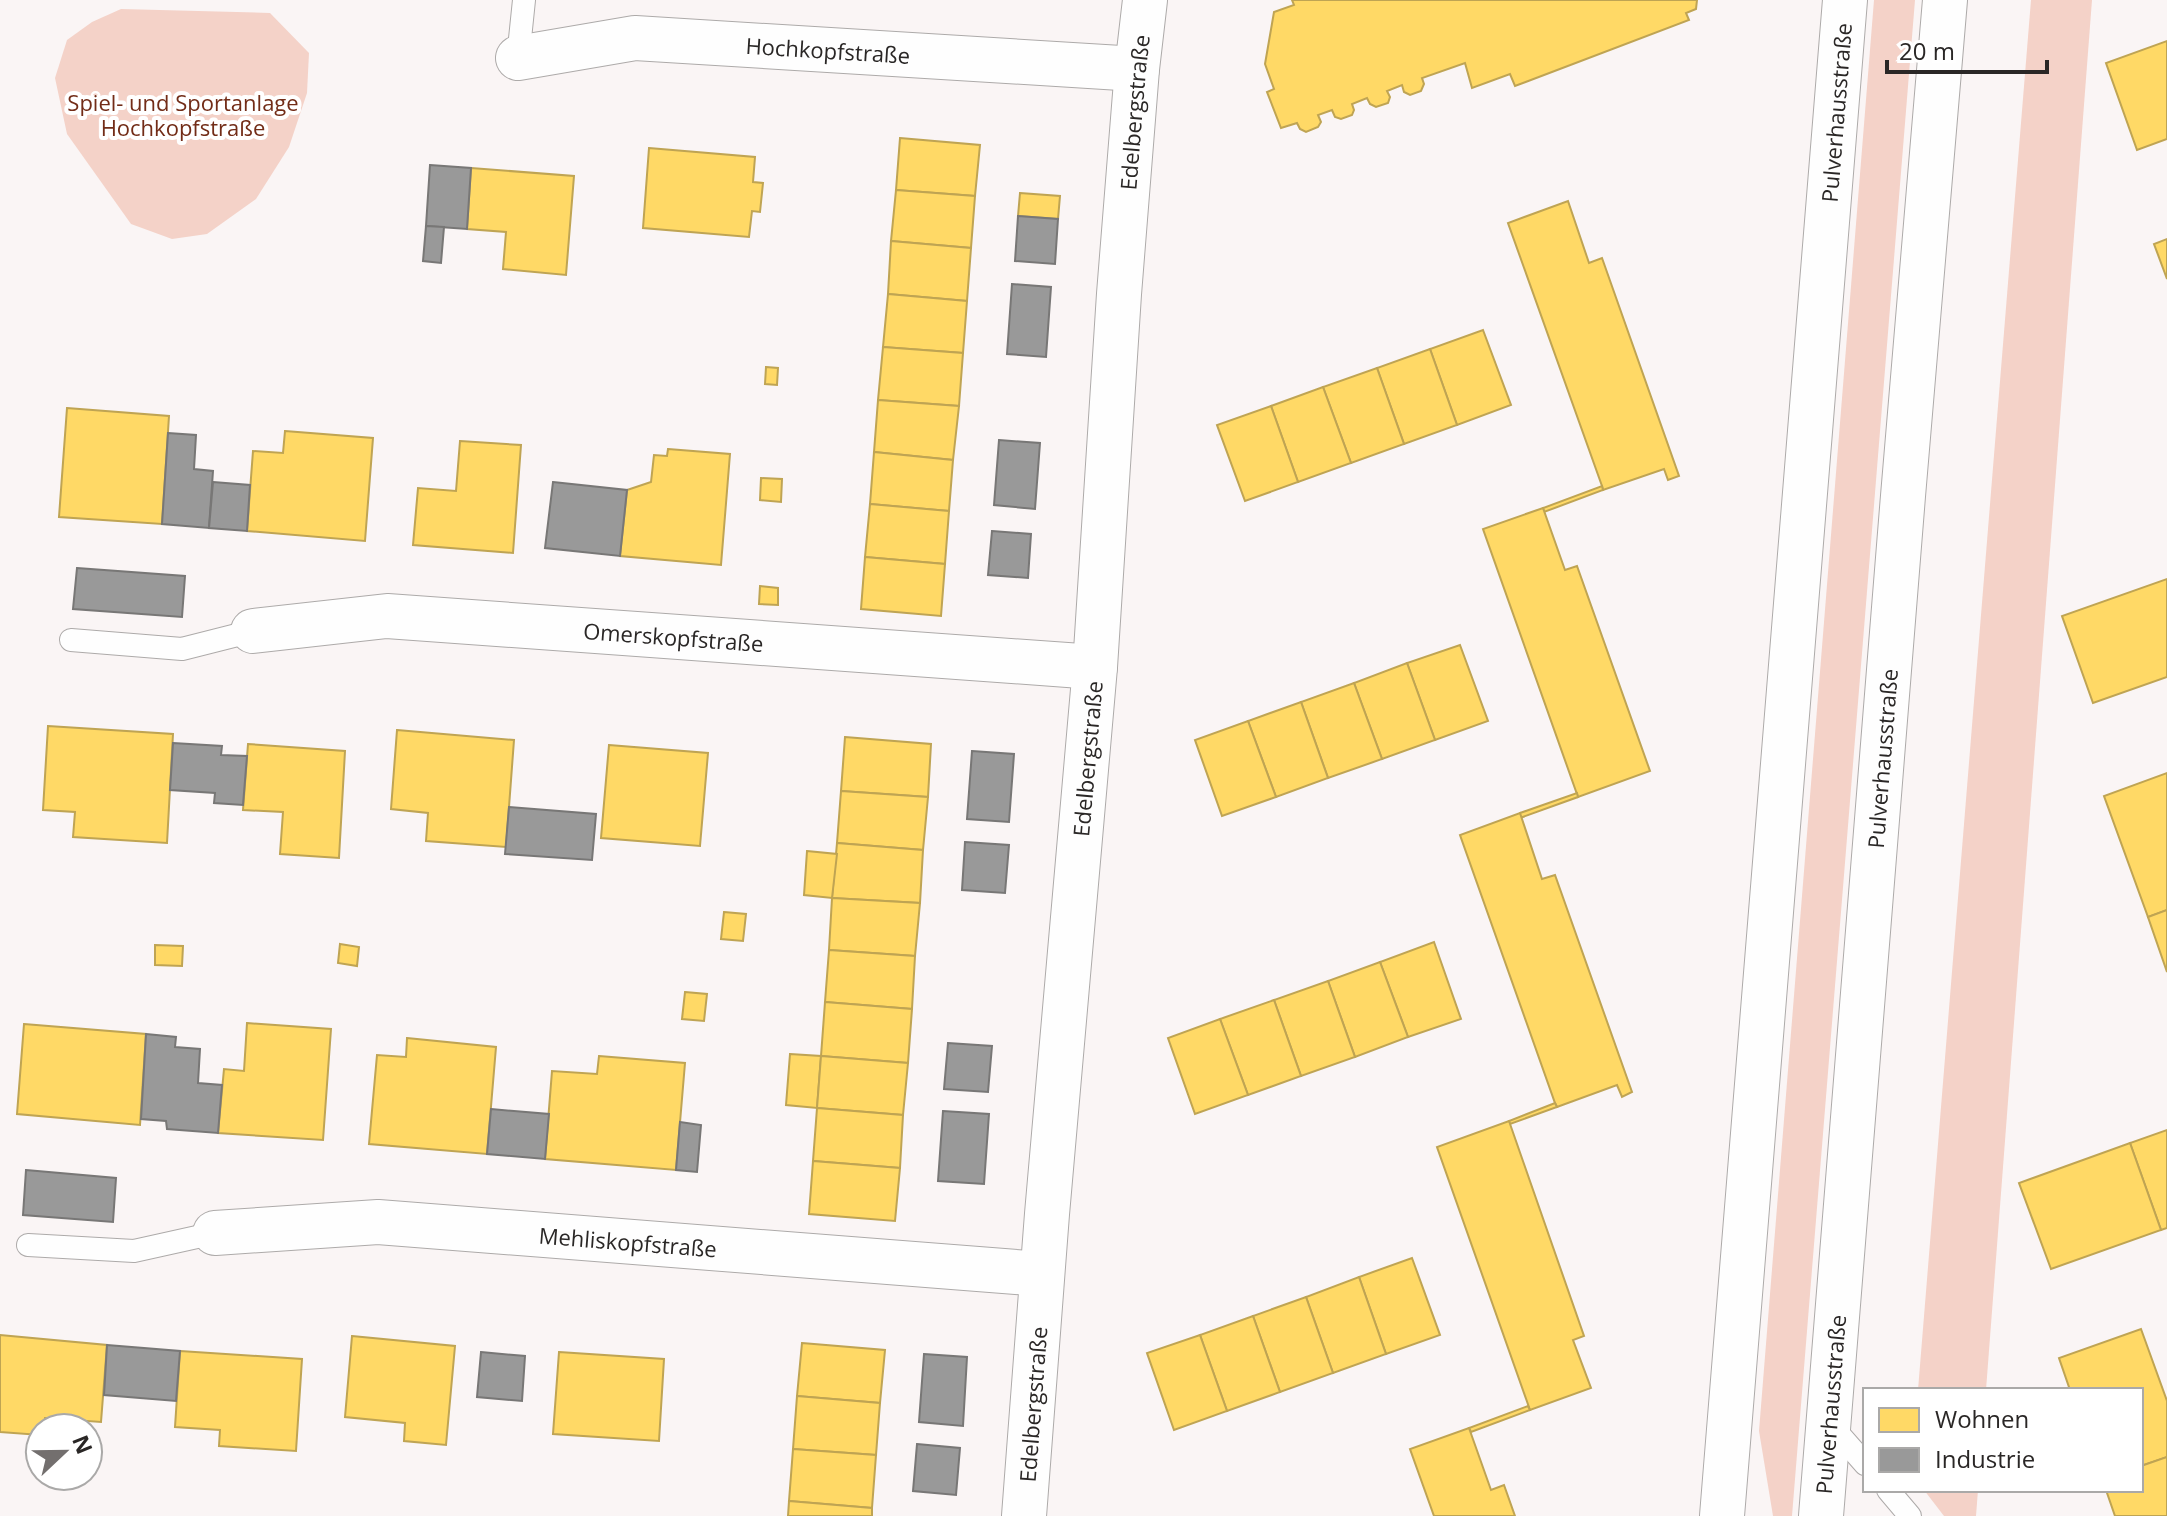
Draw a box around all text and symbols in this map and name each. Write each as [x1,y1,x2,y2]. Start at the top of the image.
street label: Pulverhausstraße [1814,22,1858,204]
scale bar [1887,24,2047,74]
street label: Hochkopfstraße [745,30,911,70]
street label: Edelbergstraße [1112,33,1156,191]
text: 20 m [1899,34,1955,67]
park label: Spiel- und Sportanlage Hochkopfstraße [67,87,299,142]
street label: Omerskopfstraße [582,615,765,658]
street label: Pulverhausstraße [1860,668,1904,849]
street label: Edelbergstraße [1065,680,1109,838]
street label: Mehliskopfstraße [538,1220,718,1263]
street label: Pulverhausstraße [1808,1313,1852,1495]
street label: Edelbergstraße [1012,1325,1053,1483]
legend [1863,1388,2143,1492]
text: Wohnen [1935,1402,2029,1435]
north arrow [24,1412,104,1492]
text: N [66,1430,101,1458]
text: Industrie [1935,1442,2035,1475]

